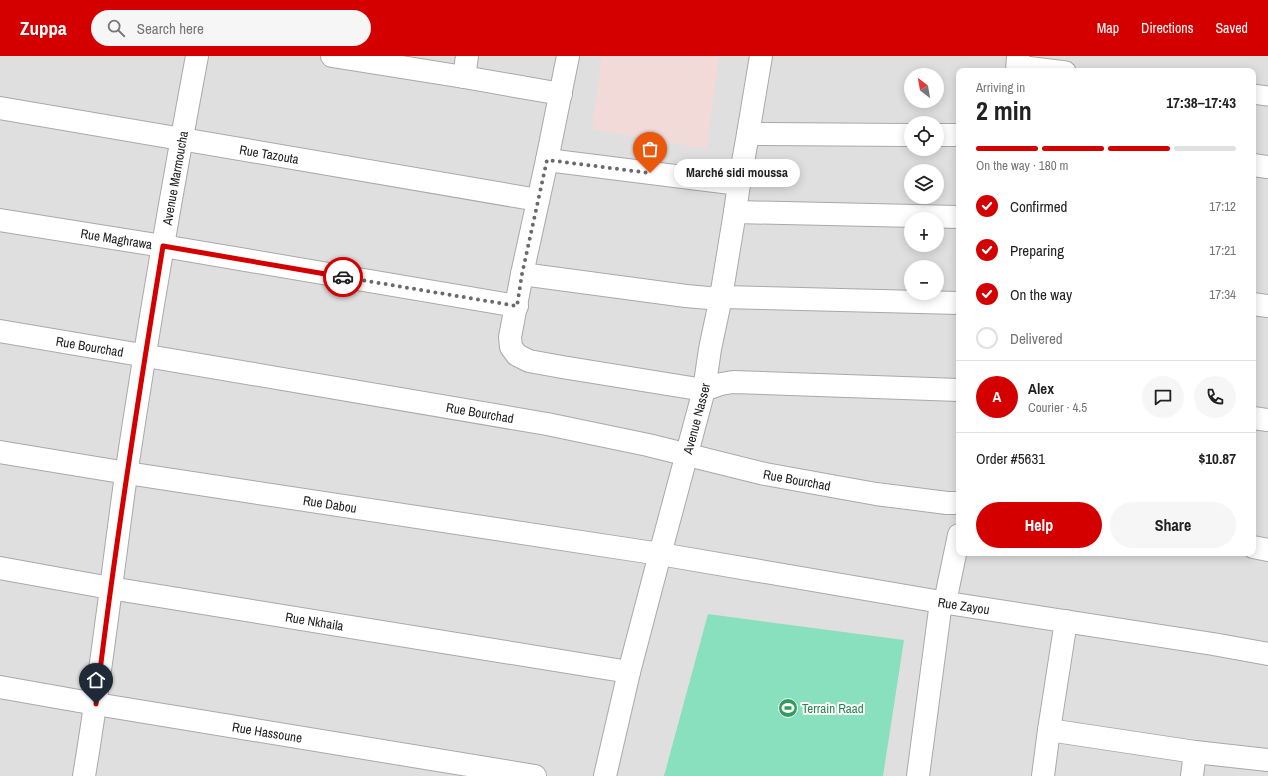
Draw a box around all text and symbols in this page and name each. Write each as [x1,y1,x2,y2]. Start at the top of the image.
search box [91,10,371,46]
text: Zuppa [20,15,67,41]
icon: search [105,17,127,39]
text: Search here [137,18,204,39]
text: Map [1097,19,1119,37]
text: Directions [1141,19,1193,37]
text: Saved [1215,19,1248,37]
north arrow [904,68,944,108]
map controls [904,68,944,300]
text: Arriving in [976,79,1025,96]
text: 17:38–17:43 [1166,92,1236,113]
text: 2 min [976,93,1032,128]
button: locate [904,116,944,156]
street label: Avenue Marmoucha [158,129,192,227]
pin [633,132,667,173]
icon: bag [639,138,661,160]
street label: Rue Tazouta [238,141,300,167]
text: On the way · 180 m [976,157,1068,174]
callout: Marché sidi moussa [674,159,800,187]
text: Marché sidi moussa [686,164,788,181]
button: layers [904,164,944,204]
icon: check [976,195,998,217]
text: Confirmed [1010,196,1067,217]
text: 17:12 [1209,198,1236,215]
button: + [904,212,944,252]
street label: Rue Maghrawa [79,224,154,253]
icon: check [976,239,998,261]
text: Preparing [1010,240,1064,261]
text: 17:21 [1209,242,1236,259]
courier [323,257,363,297]
button: − [904,260,944,300]
icon: car [332,266,354,288]
icon: check [976,283,998,305]
text: On the way [1010,284,1072,305]
text: 17:34 [1209,286,1236,303]
text: Delivered [1010,328,1063,349]
street label: Rue Bourchad [55,332,125,360]
button: chat [1142,376,1184,418]
button: phone [1194,376,1236,418]
text: Alex [1028,378,1054,399]
street label: Avenue Nasser [678,382,713,457]
text: A [993,386,1001,407]
street label: Rue Bourchad [445,399,515,427]
text: Courier · 4.5 [1028,399,1087,416]
text: Order #5631 [976,448,1045,469]
text: $10.87 [1198,448,1236,469]
street label: Rue Bourchad [762,465,832,494]
street label: Rue Dabou [302,491,358,516]
button: Help [976,502,1102,548]
button: Share [1110,502,1236,548]
street label: Rue Zayou [937,593,991,618]
street label: Rue Nkhaila [284,608,345,634]
pin [79,663,113,704]
icon: home [85,669,107,691]
sports icon: Terrain Raad [777,697,799,719]
place label: Terrain Raad [802,700,864,717]
street label: Rue Hassoune [231,718,304,746]

